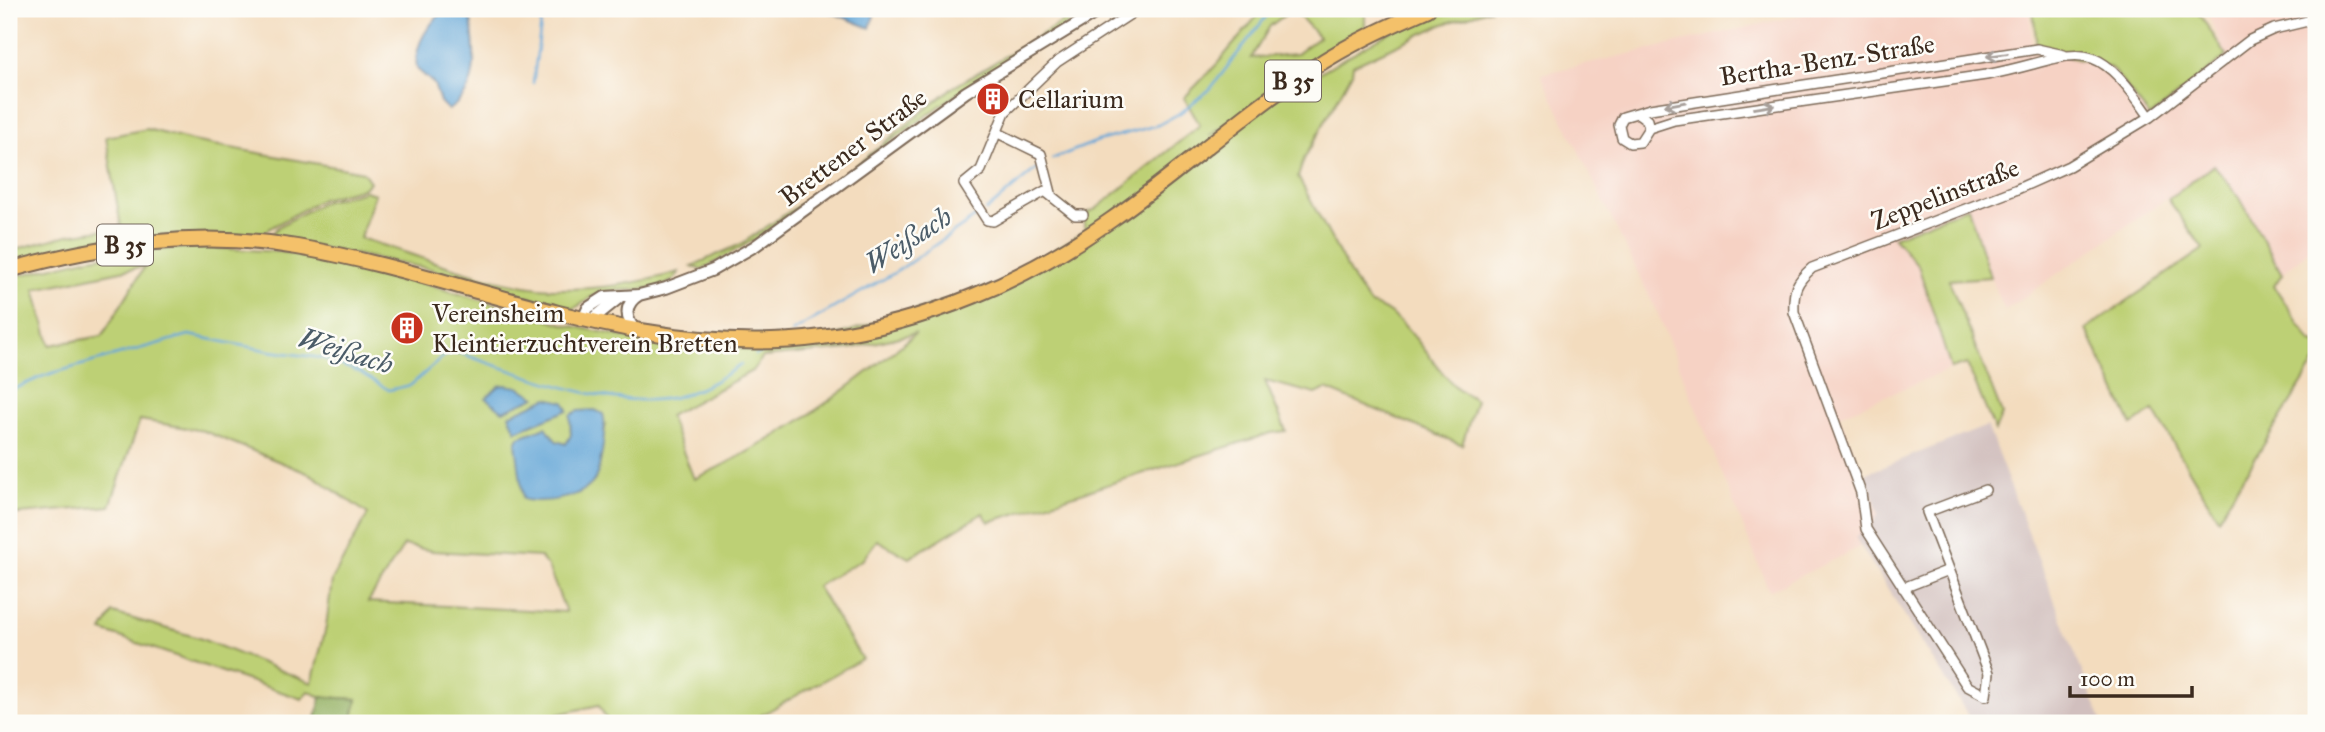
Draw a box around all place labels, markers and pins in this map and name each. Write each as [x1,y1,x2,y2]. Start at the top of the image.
building icon: Cellarium [974,80,1012,118]
place label: Cellarium [1018,83,1124,115]
place label: Vereinsheim Kleintierzuchtverein Bretten [431,297,738,359]
building icon: Vereinsheim Kleintierzuchtverein Bretten [388,309,426,347]

